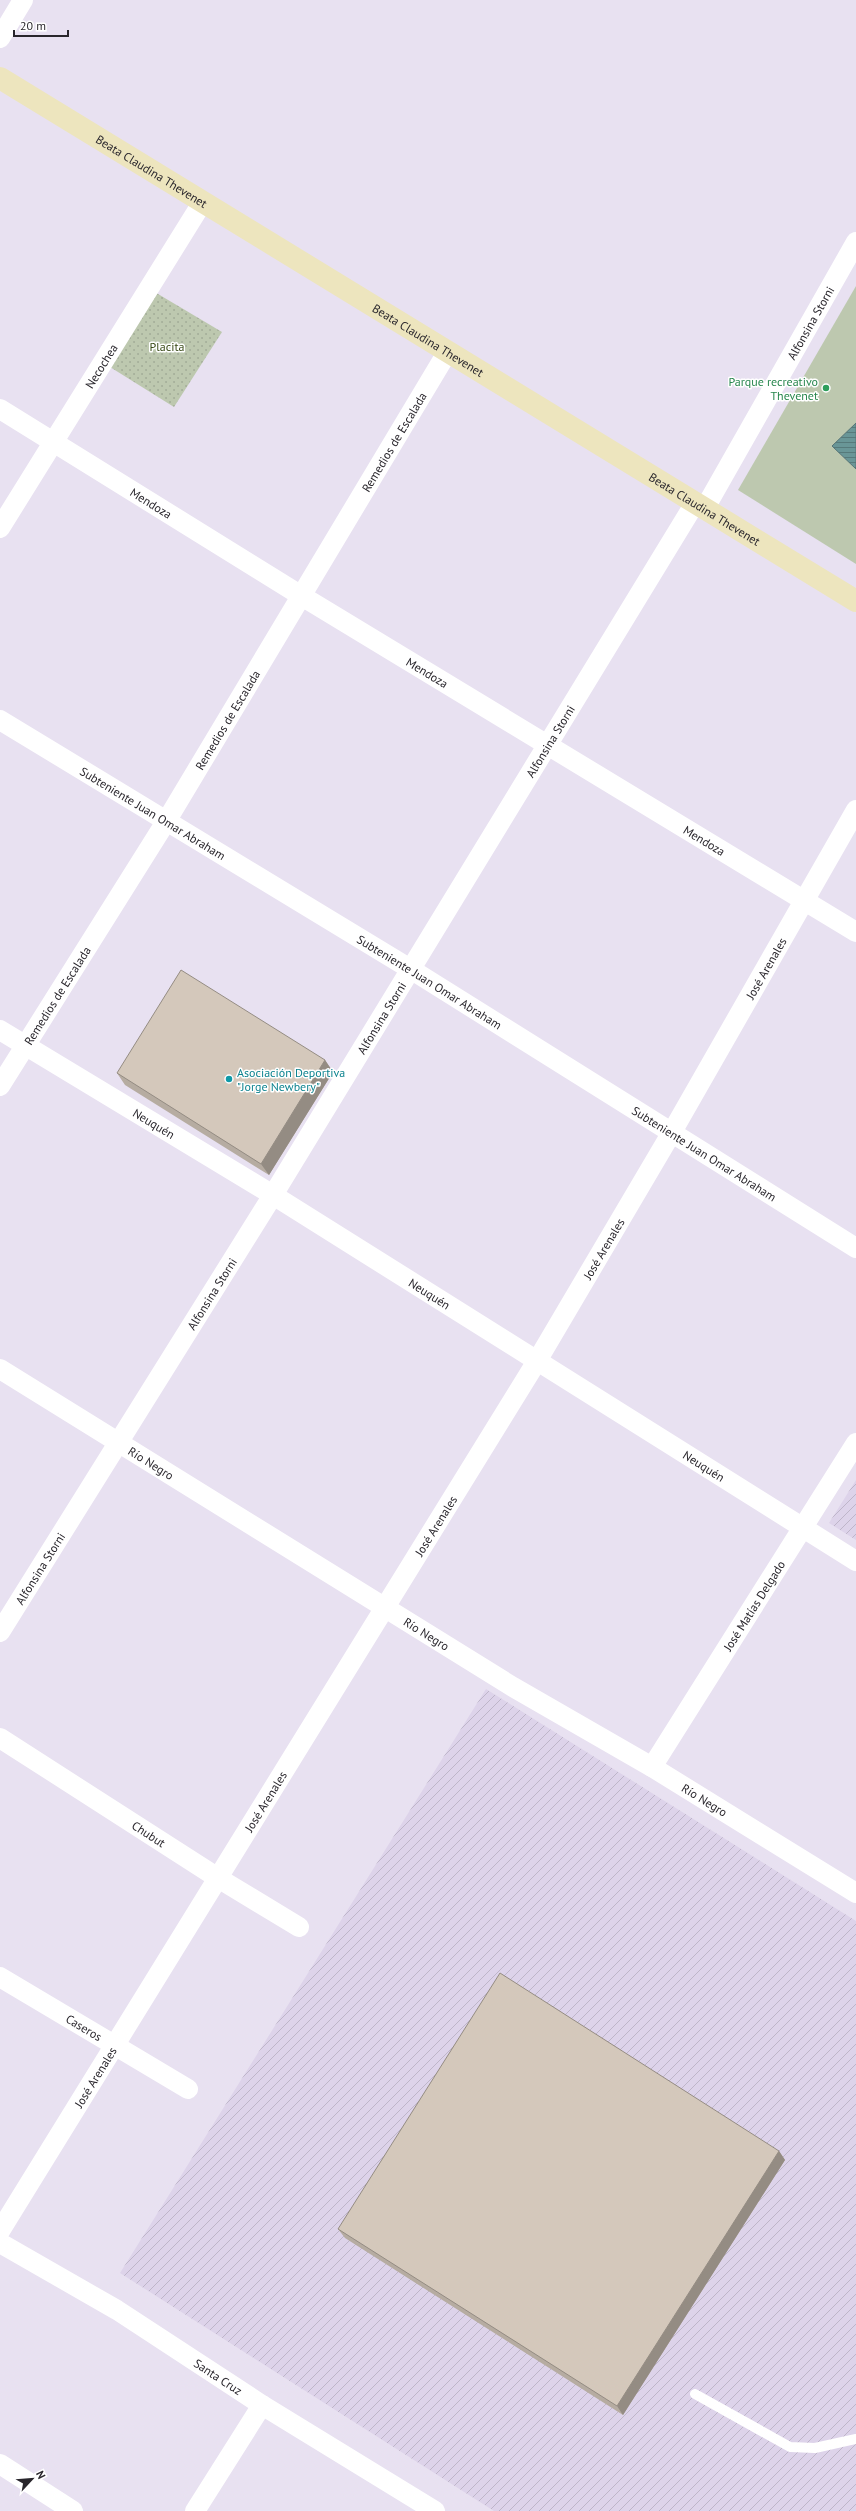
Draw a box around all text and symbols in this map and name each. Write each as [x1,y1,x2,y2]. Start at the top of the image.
scale bar [14,12,68,38]
text: 20 m [20,18,46,33]
street label: Beata Claudina Thevenet [93,131,210,211]
street label: Alfonsina Storni [783,283,837,362]
street label: Beata Claudina Thevenet [370,300,487,379]
park label: Placita [150,339,184,354]
street label: Necochea [81,341,120,391]
place label: Parque recreativo Thevenet [729,374,818,403]
marker: Parque recreativo Thevenet [821,383,831,393]
street label: Remedios de Escalada [358,389,429,494]
street label: Beata Claudina Thevenet [646,469,763,548]
street label: Mendoza [128,484,175,521]
street label: Mendoza [404,654,451,691]
street label: Remedios de Escalada [191,667,263,772]
street label: Alfonsina Storni [522,702,578,780]
street label: Subteniente Juan Omar Abraham [78,763,229,863]
street label: Mendoza [681,822,728,859]
street label: Subteniente Juan Omar Abraham [355,931,505,1032]
street label: José Arenales [742,935,789,1002]
street label: Remedios de Escalada [20,943,93,1047]
street label: Alfonsina Storni [353,979,409,1057]
place label: Asociación Deportiva "Jorge Newbery" [237,1065,345,1094]
marker: Asociación Deportiva "Jorge Newbery" [224,1074,234,1084]
street label: Subteniente Juan Omar Abraham [630,1102,779,1204]
street label: Neuquén [130,1105,178,1141]
street label: José Arenales [579,1215,627,1283]
street label: Alfonsina Storni [183,1255,239,1332]
street label: Neuquén [406,1275,453,1312]
street label: Río Negro [126,1443,177,1483]
street label: Neuquén [681,1447,728,1484]
street label: José Arenales [411,1493,460,1559]
street label: Alfonsina Storni [12,1530,68,1607]
street label: José Matías Delgado [719,1557,788,1654]
street label: Río Negro [401,1614,452,1653]
street label: José Arenales [240,1768,290,1835]
street label: Río Negro [679,1780,730,1819]
street label: Chubut [129,1817,169,1850]
street label: Caseros [63,2011,105,2044]
street label: José Arenales [70,2044,119,2111]
street label: Santa Cruz [191,2355,245,2398]
north arrow [12,2459,52,2499]
text: N [33,2468,49,2481]

